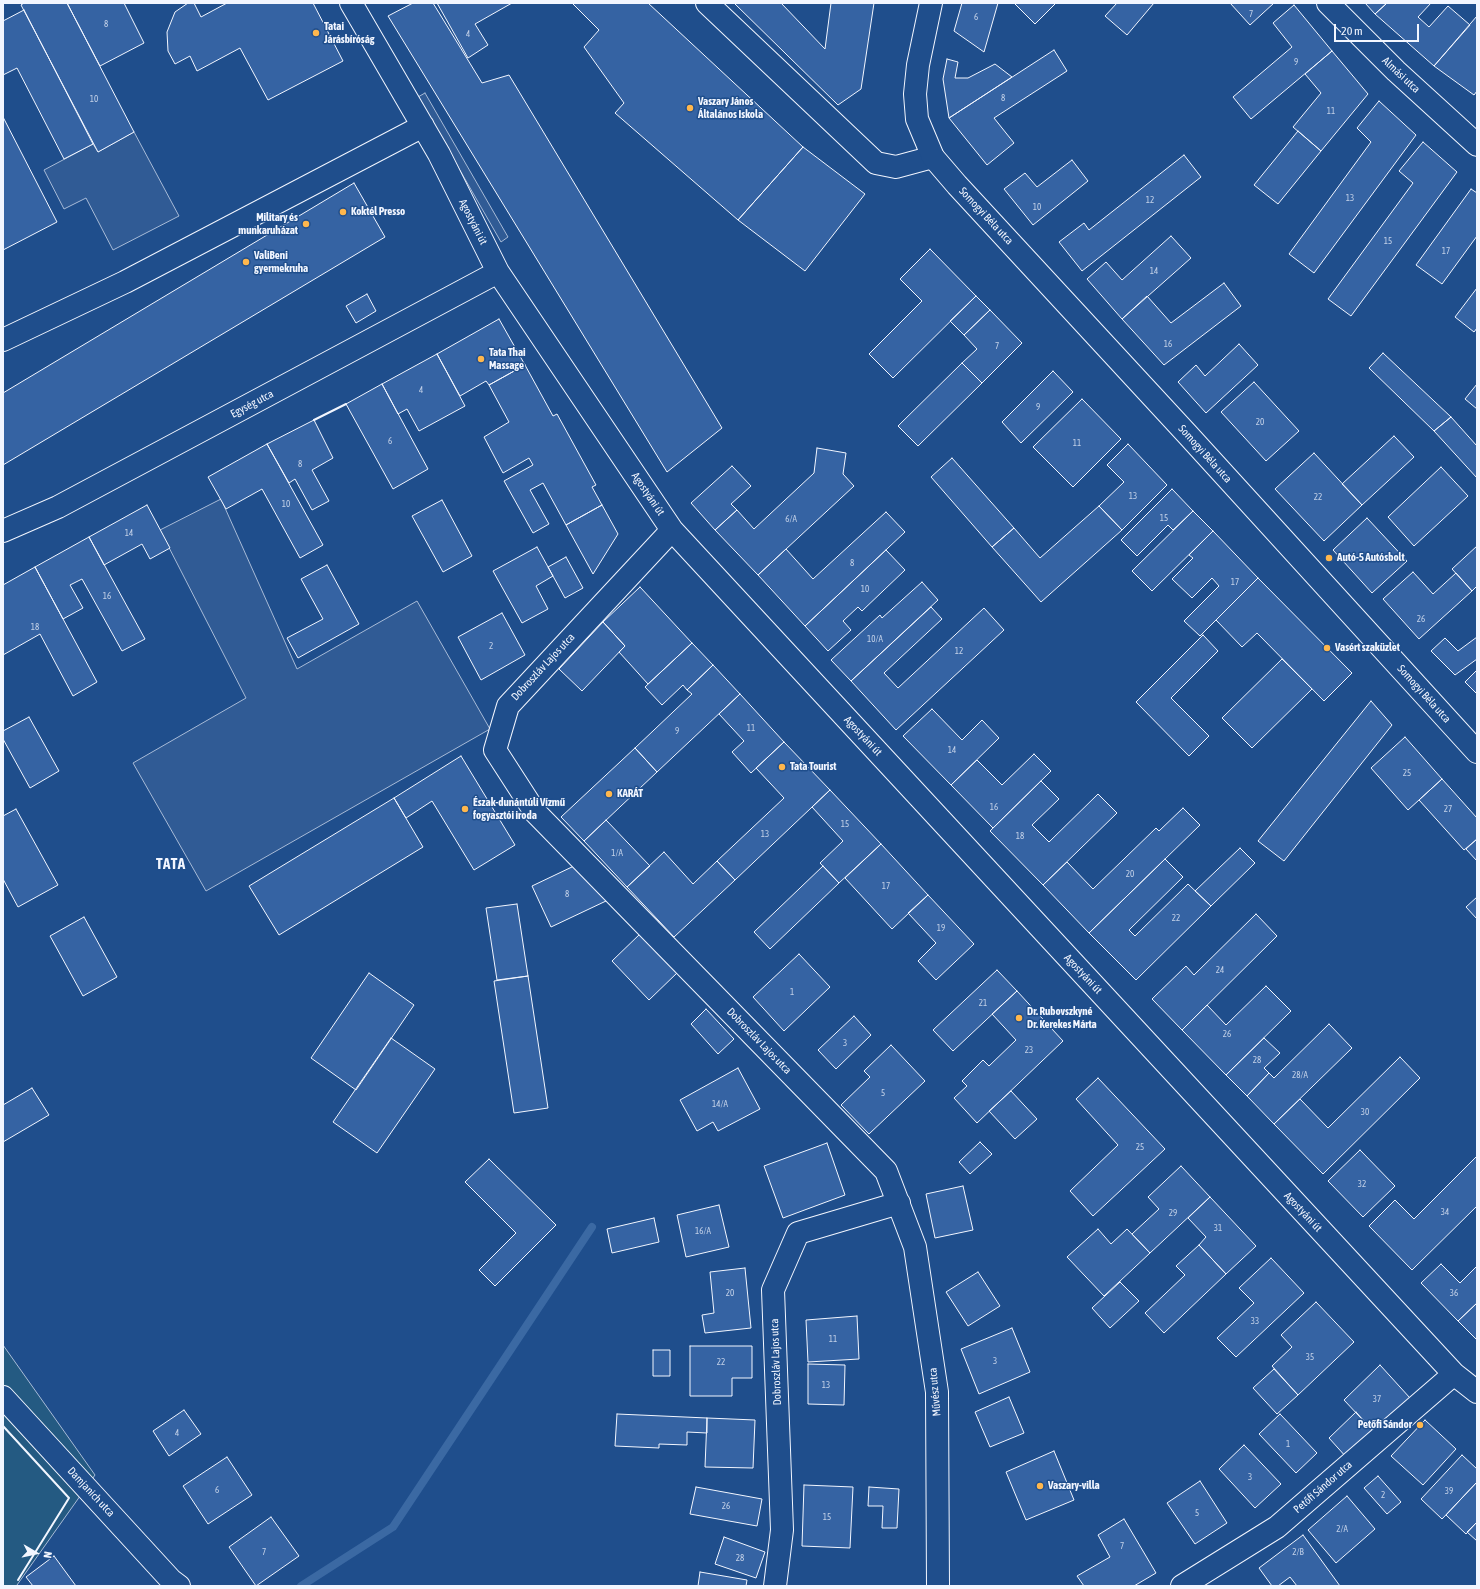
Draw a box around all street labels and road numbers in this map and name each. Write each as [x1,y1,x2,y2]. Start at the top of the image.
street label: Almási utca [1379,54,1423,96]
street label: Somogyi Béla utca [956,185,1016,247]
street label: Agostyáni út [456,197,490,247]
street label: Egység utca [228,387,276,421]
street label: Somogyi Béla utca [1176,422,1234,486]
street label: Agostyáni út [629,470,667,518]
street label: Dobroszláv Lajos utca [509,631,577,703]
street label: Somogyi Béla utca [1395,662,1453,726]
street label: Agostyáni út [841,713,885,759]
street label: Agostyáni út [1061,951,1105,997]
street label: Dobroszláv Lajos utca [724,1005,794,1077]
street label: Agostyáni út [1281,1189,1325,1235]
street label: Dobroszláv Lajos utca [768,1318,784,1406]
street label: Művész utca [926,1367,944,1417]
street label: Petőfi Sándor utca [1291,1458,1355,1516]
street label: Damjanich utca [65,1464,117,1520]

